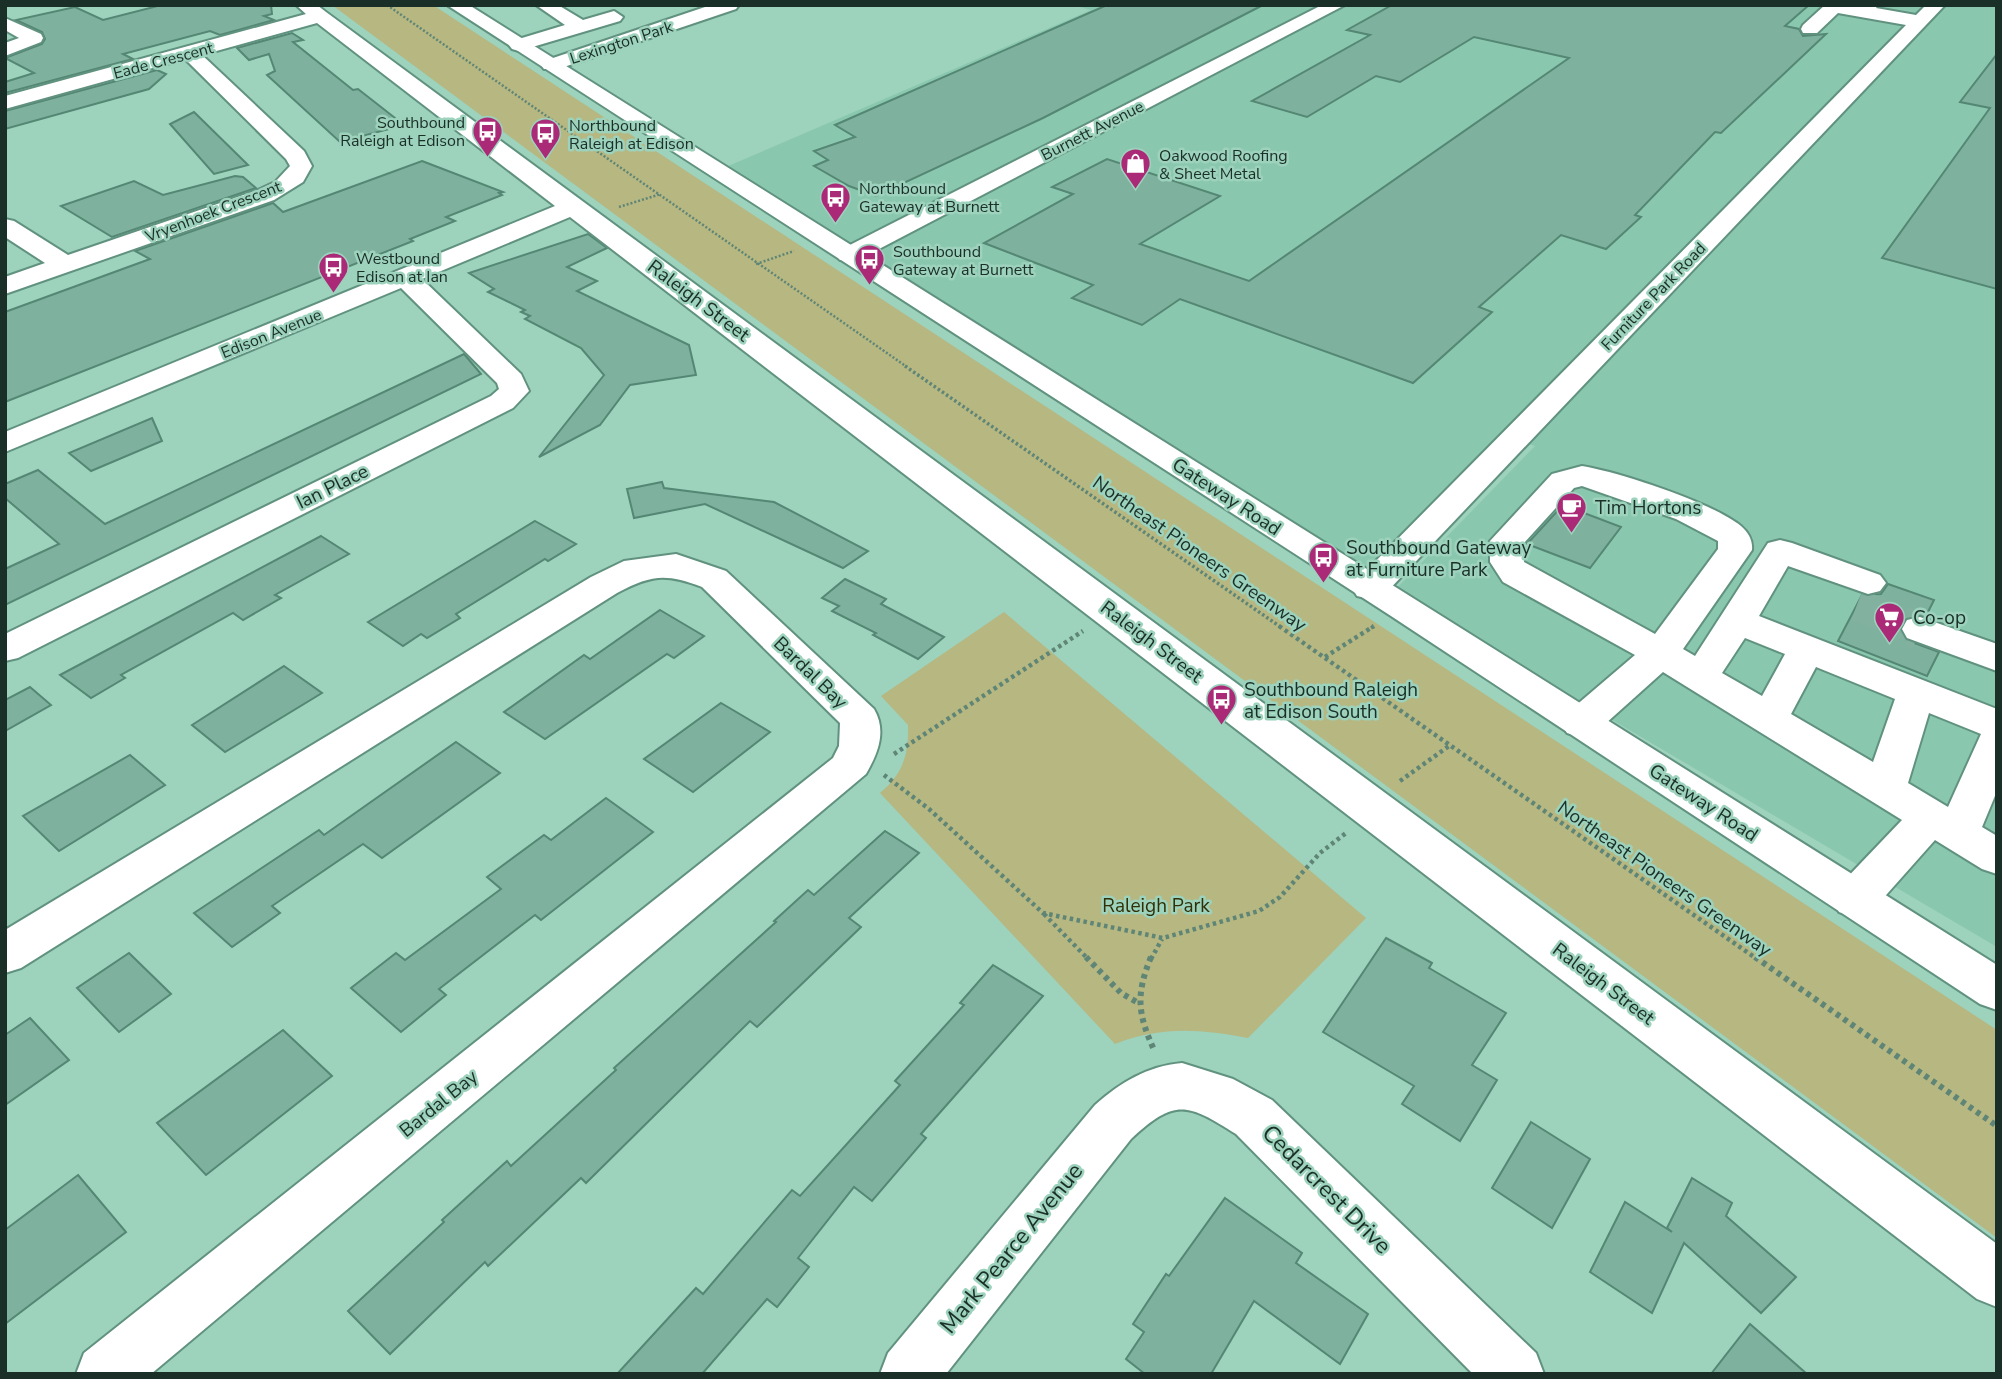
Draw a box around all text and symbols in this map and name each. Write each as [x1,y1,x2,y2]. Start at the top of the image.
street label: Lexington Park [567,16,677,70]
street label: Eade Crescent [111,37,216,85]
street label: Burnett Avenue [1037,96,1148,166]
place label: Southbound Raleigh at Edison [340,112,465,152]
bus stop icon: Southbound Raleigh at Edison [471,114,505,158]
place label: Northbound Raleigh at Edison [569,115,694,155]
bus stop icon: Northbound Raleigh at Edison [529,117,563,161]
place label: Oakwood Roofing & Sheet Metal [1159,145,1288,185]
shop icon: Oakwood Roofing & Sheet Metal [1119,147,1153,191]
street label: Vryenhoek Crescent [141,176,285,248]
place label: Northbound Gateway at Burnett [859,178,1000,218]
bus stop icon: Northbound Gateway at Burnett [819,180,853,224]
street label: Furniture Park Road [1596,238,1711,355]
place label: Southbound Gateway at Burnett [893,241,1034,281]
bus stop icon: Southbound Gateway at Burnett [853,243,887,287]
place label: Westbound Edison at Ian [356,248,448,288]
bus stop icon: Westbound Edison at Ian [316,250,350,294]
street label: Raleigh Street [642,254,755,348]
street label: Edison Avenue [218,304,325,364]
street label: Gateway Road [1167,452,1286,542]
street label: Ian Place [292,458,373,515]
street label: Northeast Pioneers Greenway [1087,470,1312,638]
cafe icon: Tim Hortons [1555,490,1589,534]
place label: Tim Hortons [1595,495,1701,521]
place label: Southbound Gateway at Furniture Park [1346,535,1532,583]
bus stop icon: Southbound Gateway at Furniture Park [1306,541,1340,585]
street label: Raleigh Street [1095,595,1208,689]
supermarket icon: Co-op [1873,600,1907,644]
place label: Co-op [1913,605,1966,631]
street label: Bardal Bay [768,631,853,715]
place label: Southbound Raleigh at Edison South [1244,677,1418,725]
bus stop icon: Southbound Raleigh at Edison South [1204,683,1238,727]
street label: Gateway Road [1644,758,1763,848]
street label: Northeast Pioneers Greenway [1552,795,1777,963]
park label: Raleigh Park [1102,893,1210,919]
street label: Raleigh Street [1547,937,1660,1031]
street label: Bardal Bay [394,1064,483,1143]
street label: Cedarcrest Drive [1255,1118,1398,1261]
street label: Mark Pearce Avenue [933,1157,1090,1340]

